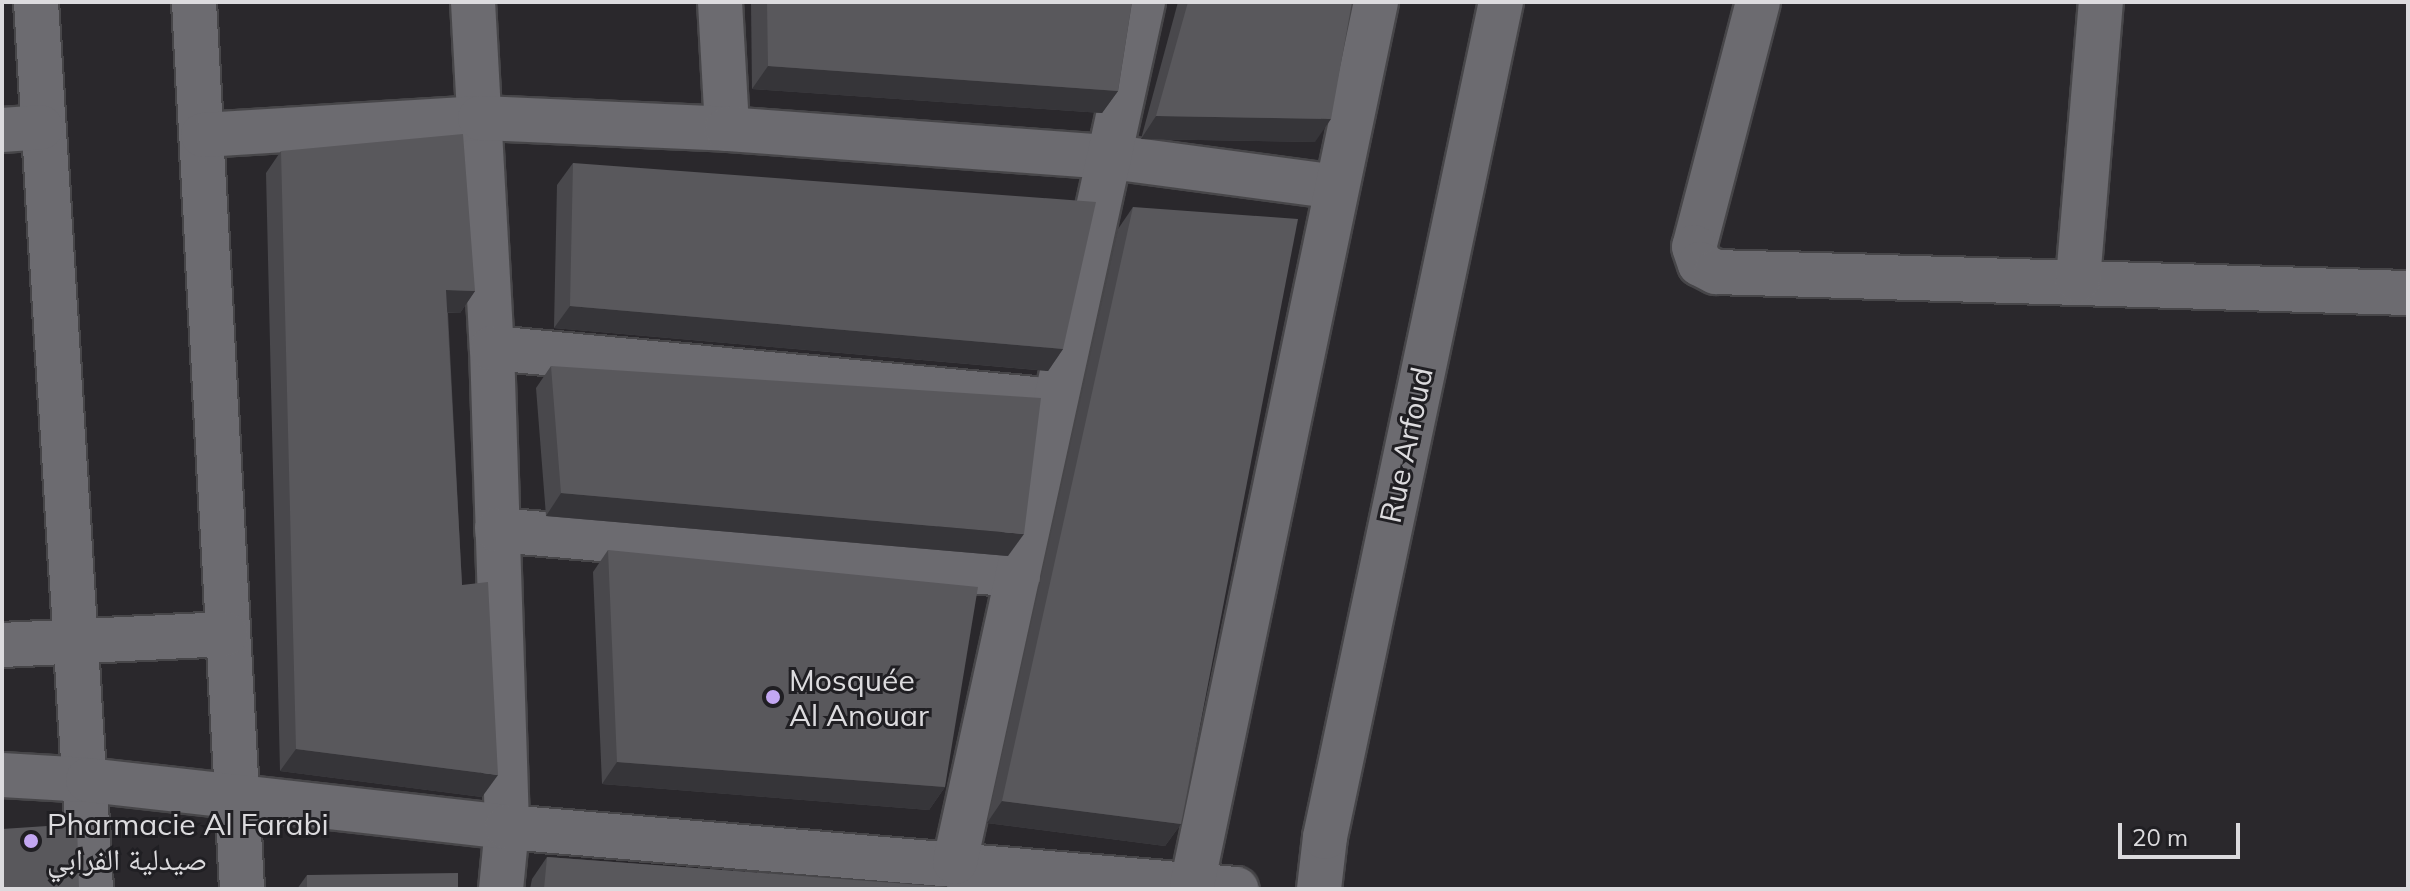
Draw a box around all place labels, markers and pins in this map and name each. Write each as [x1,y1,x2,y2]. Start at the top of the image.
place label: Mosquée Al Anouar [789,662,929,732]
marker: Mosquée Al Anouar [764,688,782,706]
place label: Pharmacie Al Farabi صيدلية الفرابي [47,806,329,876]
marker: Pharmacie Al Farabi صيدلية الفرابي [22,832,40,850]

